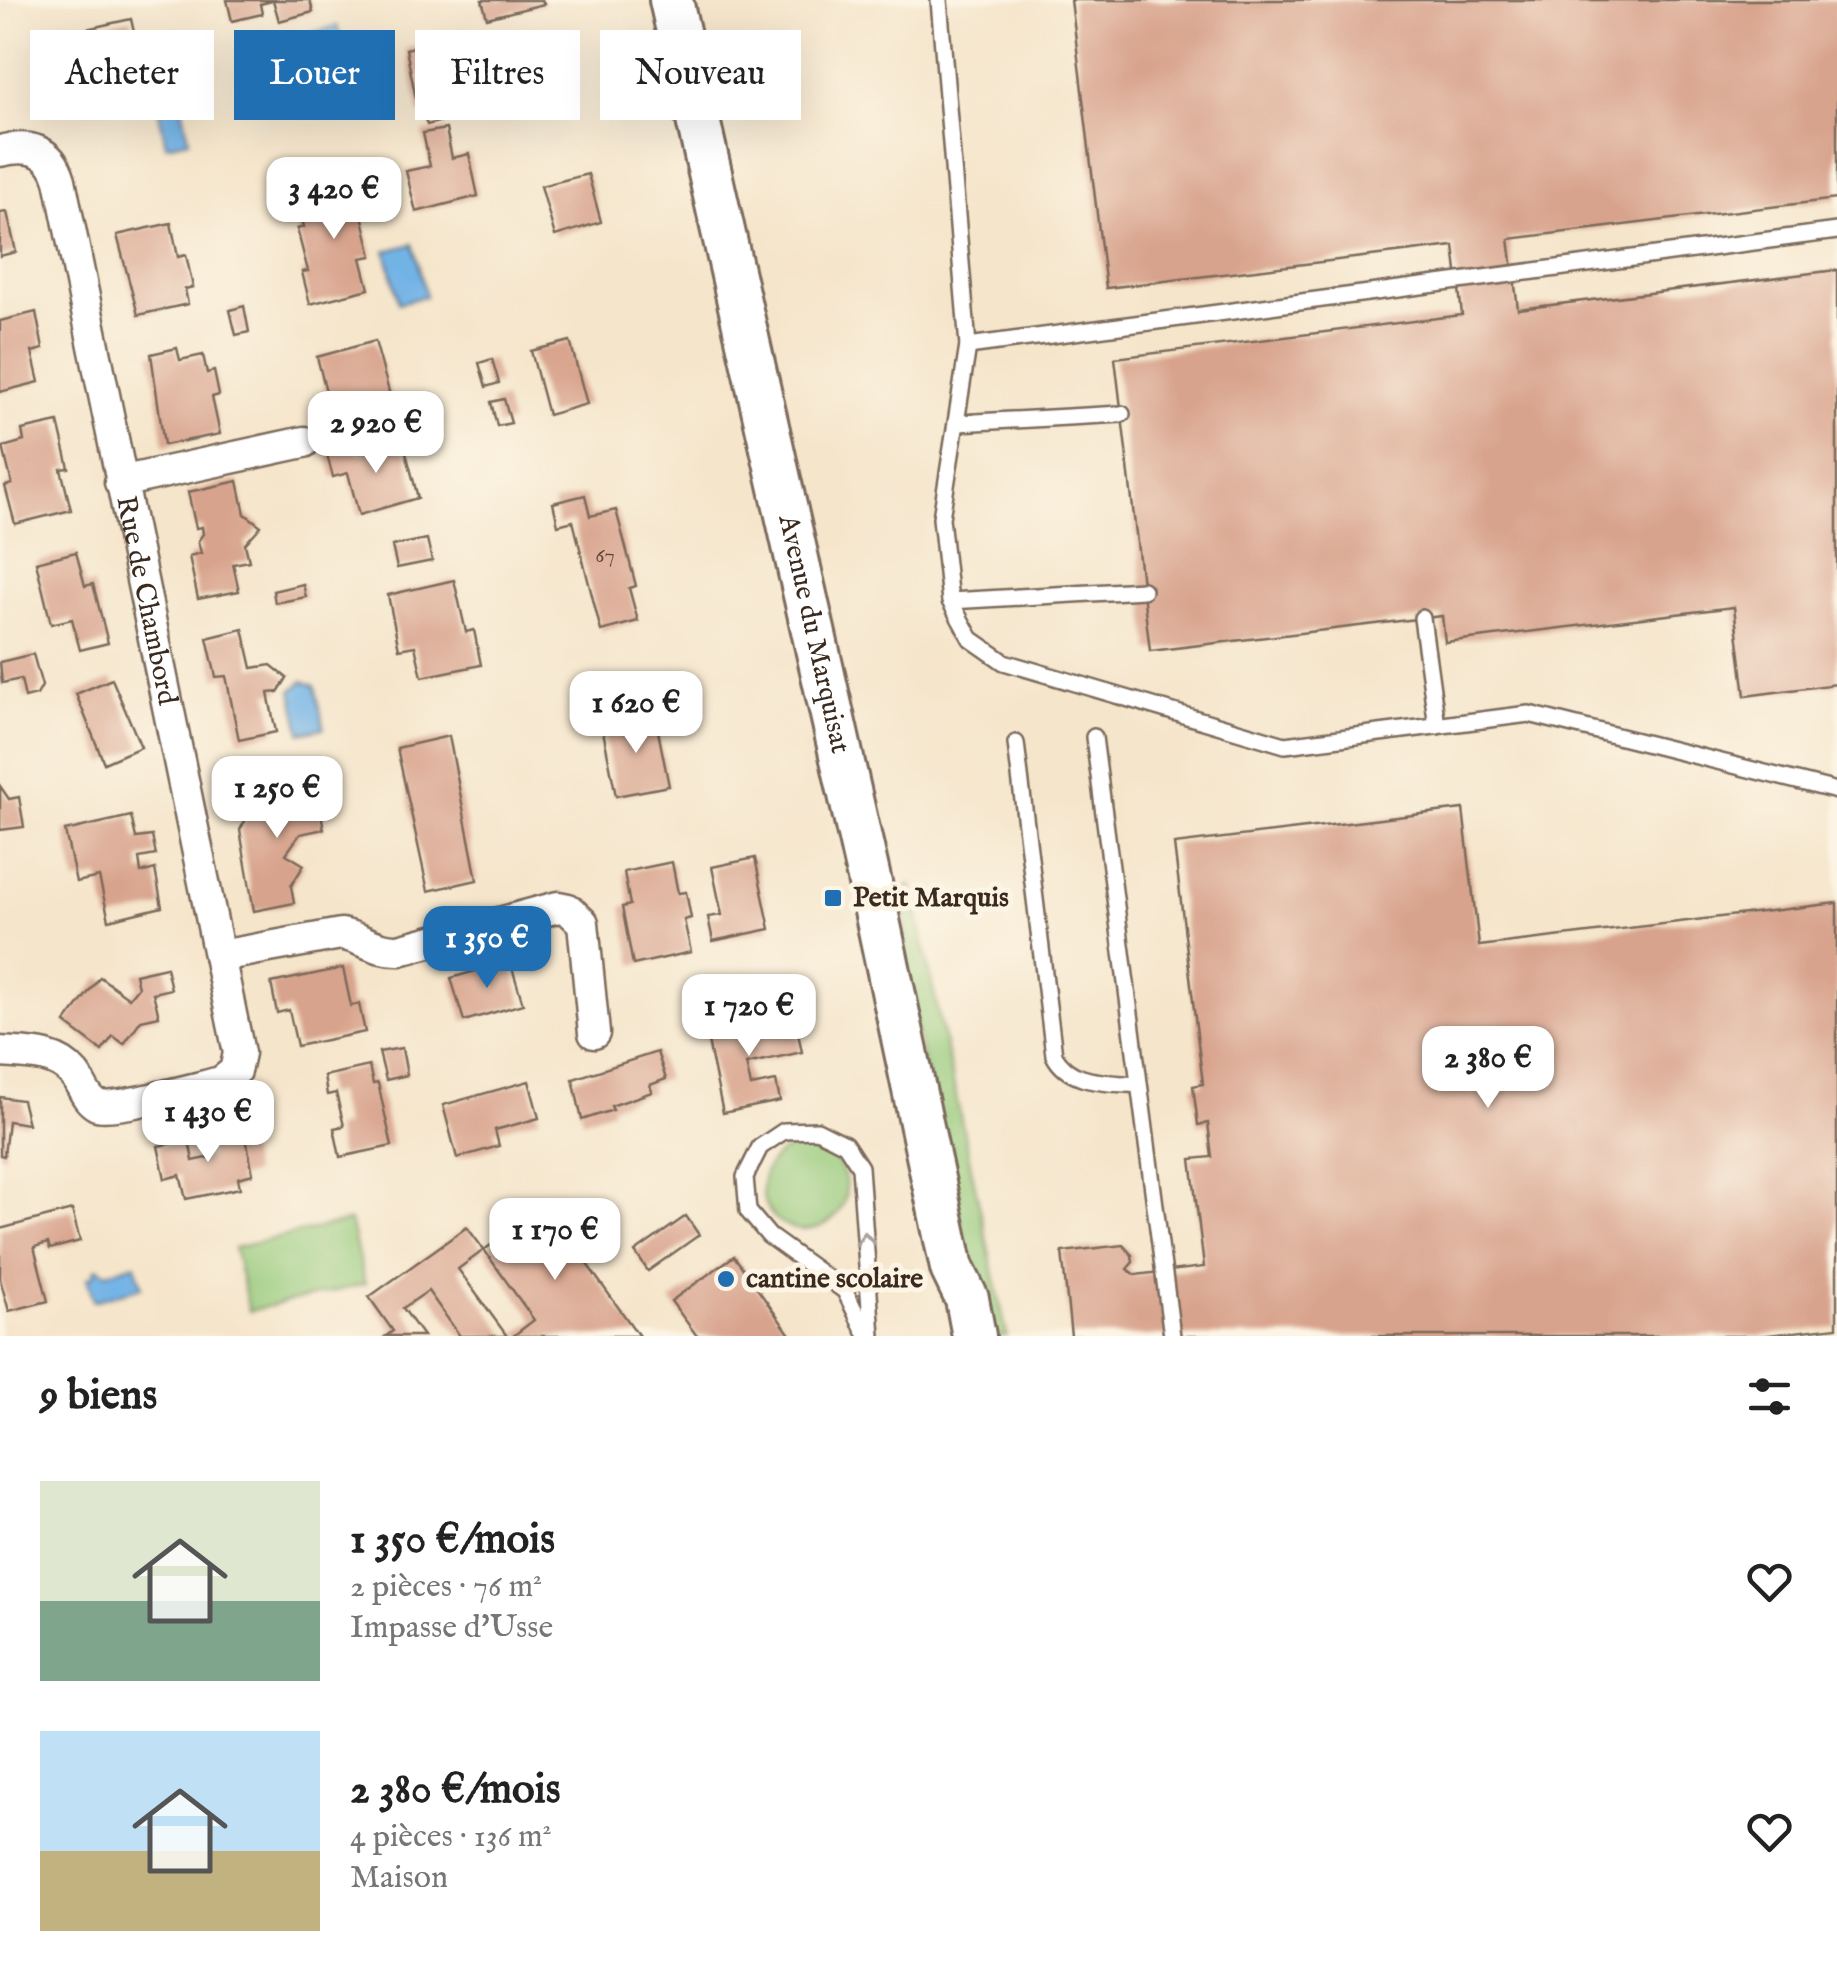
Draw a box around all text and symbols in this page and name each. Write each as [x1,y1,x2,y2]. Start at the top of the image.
chip: Acheter [30,30,214,120]
chip: Louer [234,30,395,120]
chip: Filtres [415,30,580,120]
chip: Nouveau [600,30,801,120]
pin: 3 420 € [242,157,426,242]
text: 3 420 € [288,169,380,210]
pin: 2 920 € [284,391,468,476]
text: 2 920 € [330,403,422,444]
street label: Rue de Chambord [108,493,185,708]
street label: Avenue du Marquisat [770,510,858,757]
house number: 67 [595,542,615,570]
pin: 1 620 € [544,671,728,756]
text: 1 620 € [592,683,680,724]
pin: 1 250 € [185,756,369,841]
text: 1 250 € [234,768,320,809]
place label: Petit Marquis [853,881,1009,916]
marker: Petit Marquis [822,887,844,909]
pin: 1 350 € [395,906,579,991]
text: 1 350 € [445,918,529,959]
pin: 1 720 € [657,974,841,1059]
text: 1 720 € [704,986,794,1027]
pin: 2 380 € [1396,1026,1580,1111]
text: 2 380 € [1444,1038,1532,1079]
pin: 1 430 € [116,1080,300,1165]
text: 1 430 € [164,1092,252,1133]
pin: 1 170 € [463,1198,647,1283]
text: 1 170 € [511,1210,599,1251]
one-way arrow [855,1230,876,1246]
place label: cantine scolaire [746,1262,923,1297]
marker: cantine scolaire [715,1268,737,1290]
icon: filters [1742,1369,1797,1424]
text: 9 biens [40,1370,157,1423]
text: 1 350 €/mois [350,1514,555,1567]
icon: home [120,1521,240,1641]
icon: heart [1742,1554,1797,1609]
text: 2 pièces · 76 m² [350,1567,542,1608]
text: Impasse d'Usse [350,1608,553,1649]
text: 2 380 €/mois [350,1764,561,1817]
icon: home [120,1771,240,1891]
icon: heart [1742,1804,1797,1859]
text: 4 pièces · 136 m² [350,1817,552,1858]
text: Maison [350,1858,448,1899]

